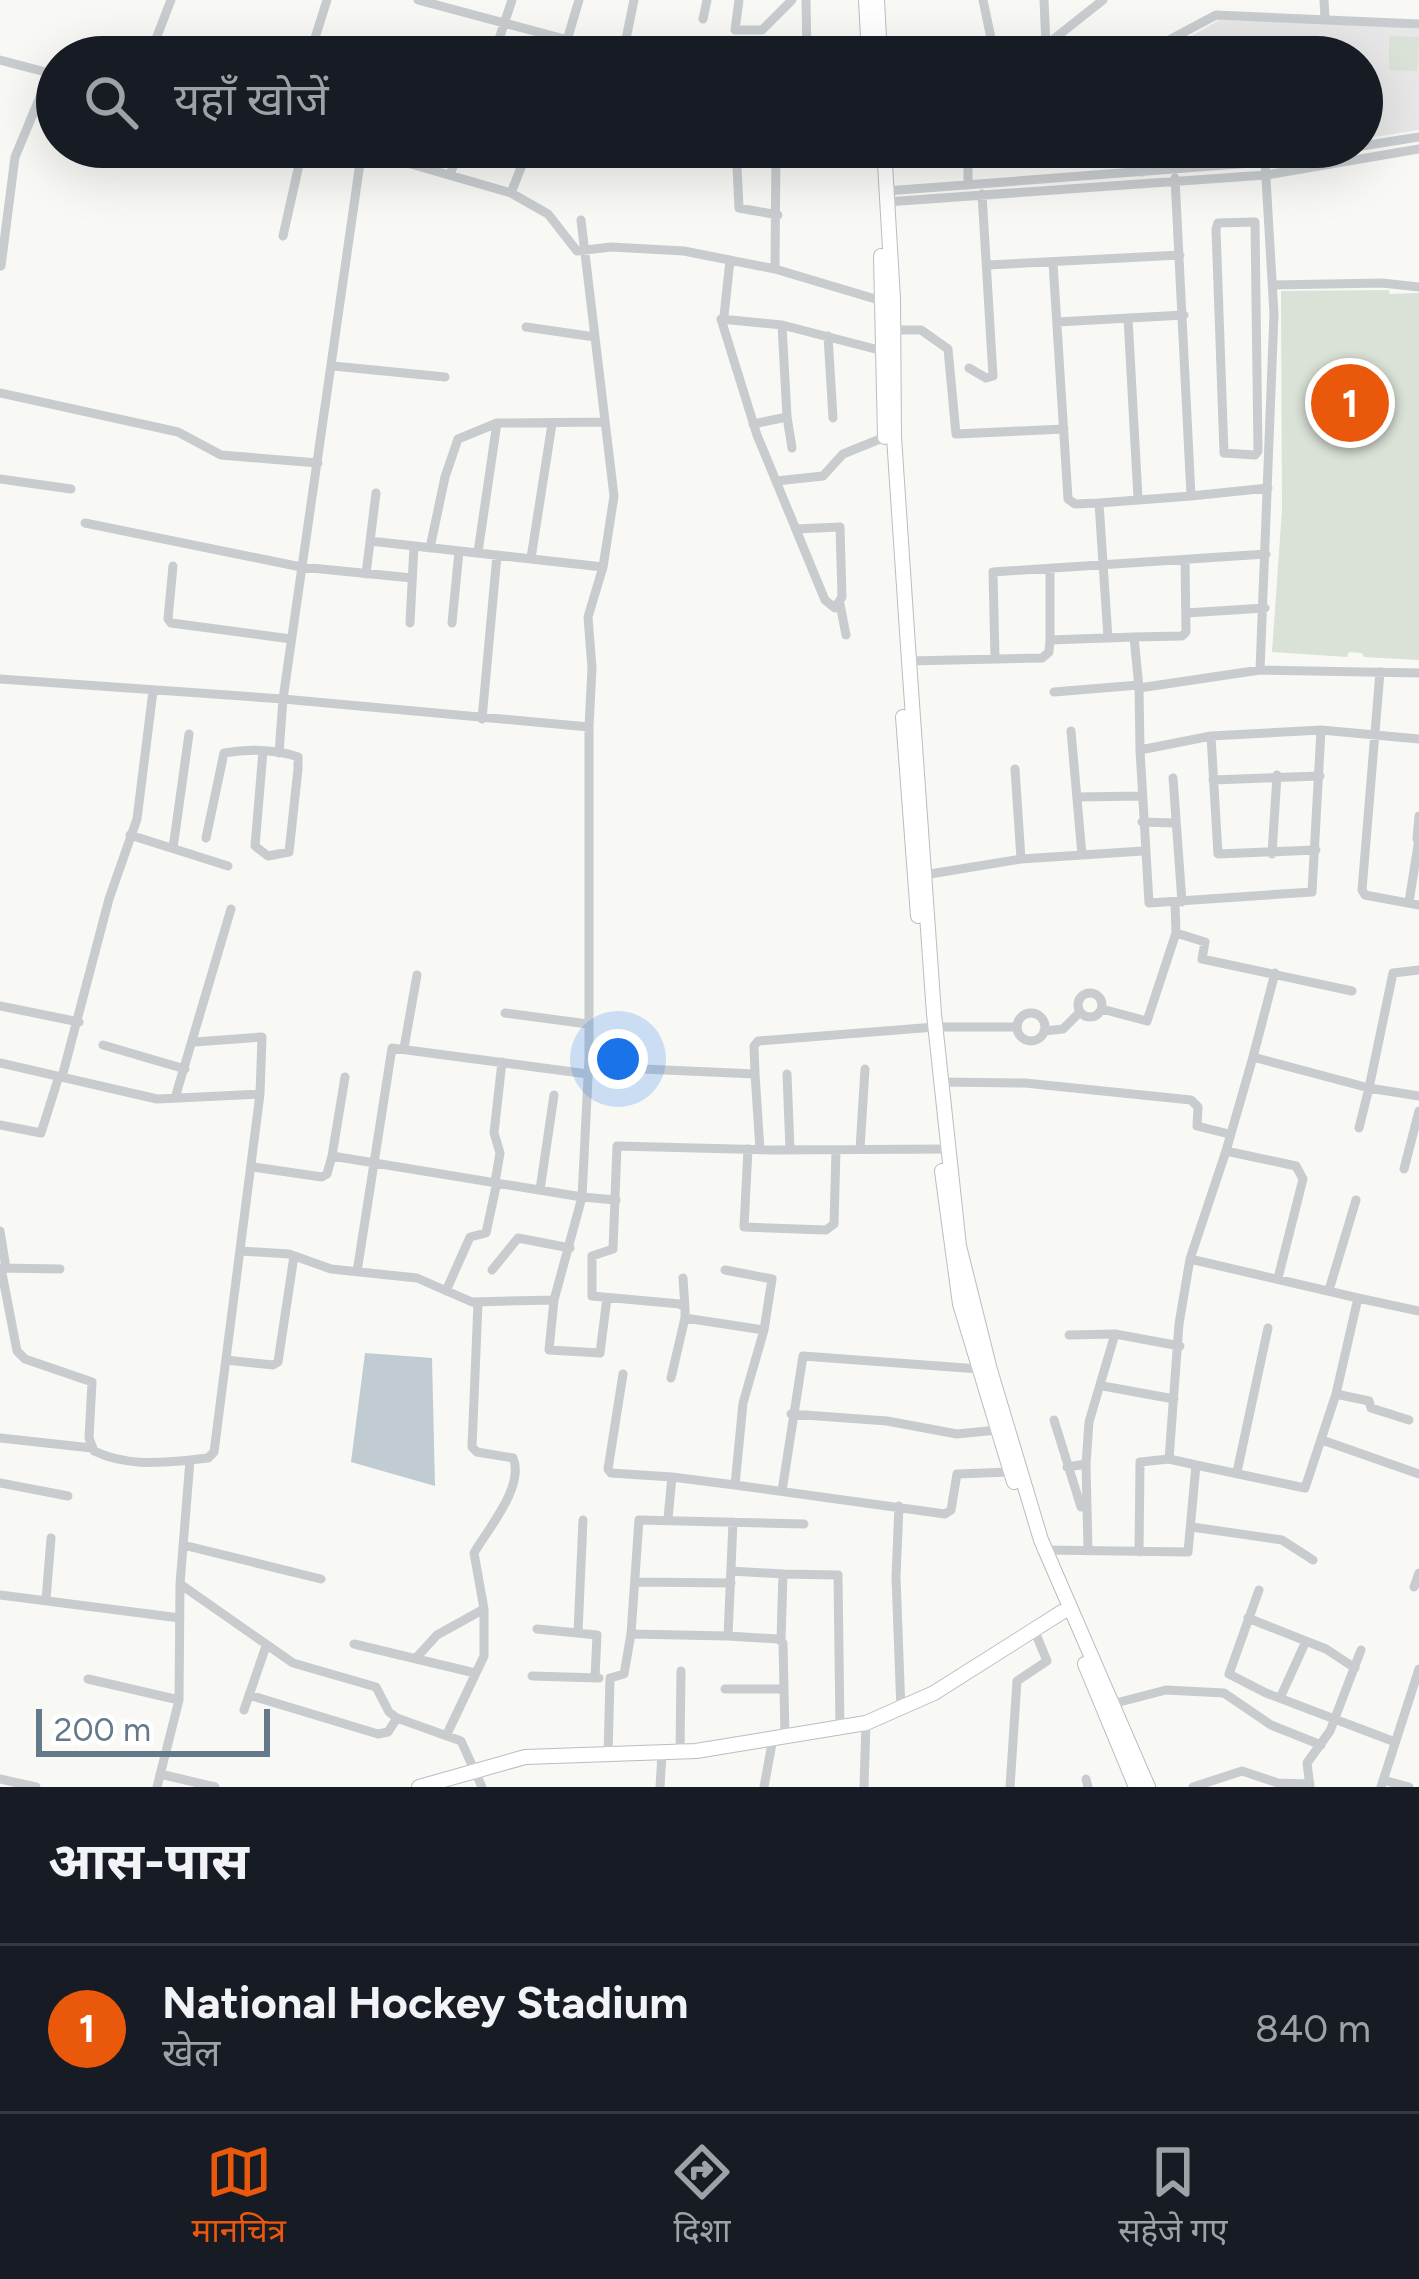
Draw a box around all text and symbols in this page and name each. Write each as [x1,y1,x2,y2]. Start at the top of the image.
search box [36,36,1383,168]
icon: search [78,69,144,135]
text: यहाँ खोजें [174,72,329,126]
pin: 1 [1311,358,1389,448]
your location [588,1029,648,1089]
scale bar [36,1703,270,1756]
text: 200 m [54,1710,151,1749]
text: आस-पास [48,1831,249,1892]
text: National Hockey Stadium [162,1975,689,2029]
text: 1 [79,2005,95,2052]
text: 840 m [1255,2005,1371,2052]
text: खेल [162,2029,220,2076]
tab: मानचित्र [192,2139,286,2255]
tab: दिशा [669,2139,735,2255]
tab: सहेजे गए [1118,2139,1227,2255]

